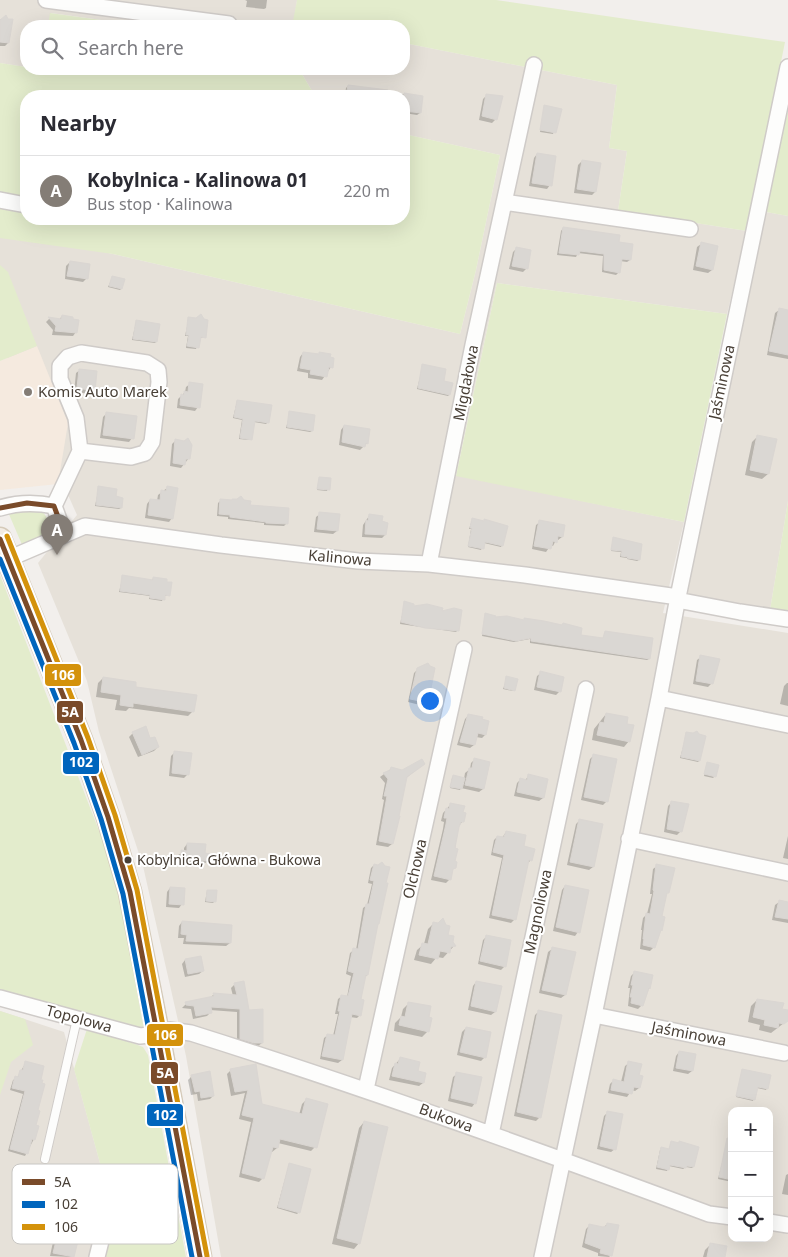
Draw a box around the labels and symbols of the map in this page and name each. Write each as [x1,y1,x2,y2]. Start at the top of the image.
street label: Migdałowa [448,343,482,423]
street label: Jaśminowa [703,343,739,423]
place label: Komis Auto Marek [38,381,167,401]
marker: Komis Auto Marek [22,386,34,398]
pin: A [41,514,73,555]
street label: Kalinowa [307,544,373,570]
line badge: 106 [44,663,82,687]
text: 106 [51,665,75,684]
your location [417,688,443,714]
line badge: 5A [56,700,84,724]
text: 5A [61,702,79,721]
line badge: 102 [62,751,100,775]
text: 102 [69,752,93,771]
street label: Olchowa [397,837,431,901]
place label: Kobylnica, Główna - Bukowa [137,850,321,869]
marker: Kobylnica, Główna - Bukowa [123,855,133,865]
street label: Magnoliowa [518,867,556,956]
street label: Topolowa [44,1000,114,1036]
street label: Jaśminowa [648,1016,728,1050]
line badge: 106 [146,1023,184,1047]
text: 106 [153,1025,177,1044]
line badge: 5A [150,1061,179,1085]
text: 5A [156,1063,174,1082]
street label: Bukowa [417,1098,476,1136]
line badge: 102 [146,1103,184,1127]
text: 102 [153,1105,177,1124]
legend [12,1164,178,1244]
text: 5A [54,1172,71,1191]
text: 102 [54,1194,78,1213]
text: 106 [54,1217,78,1236]

